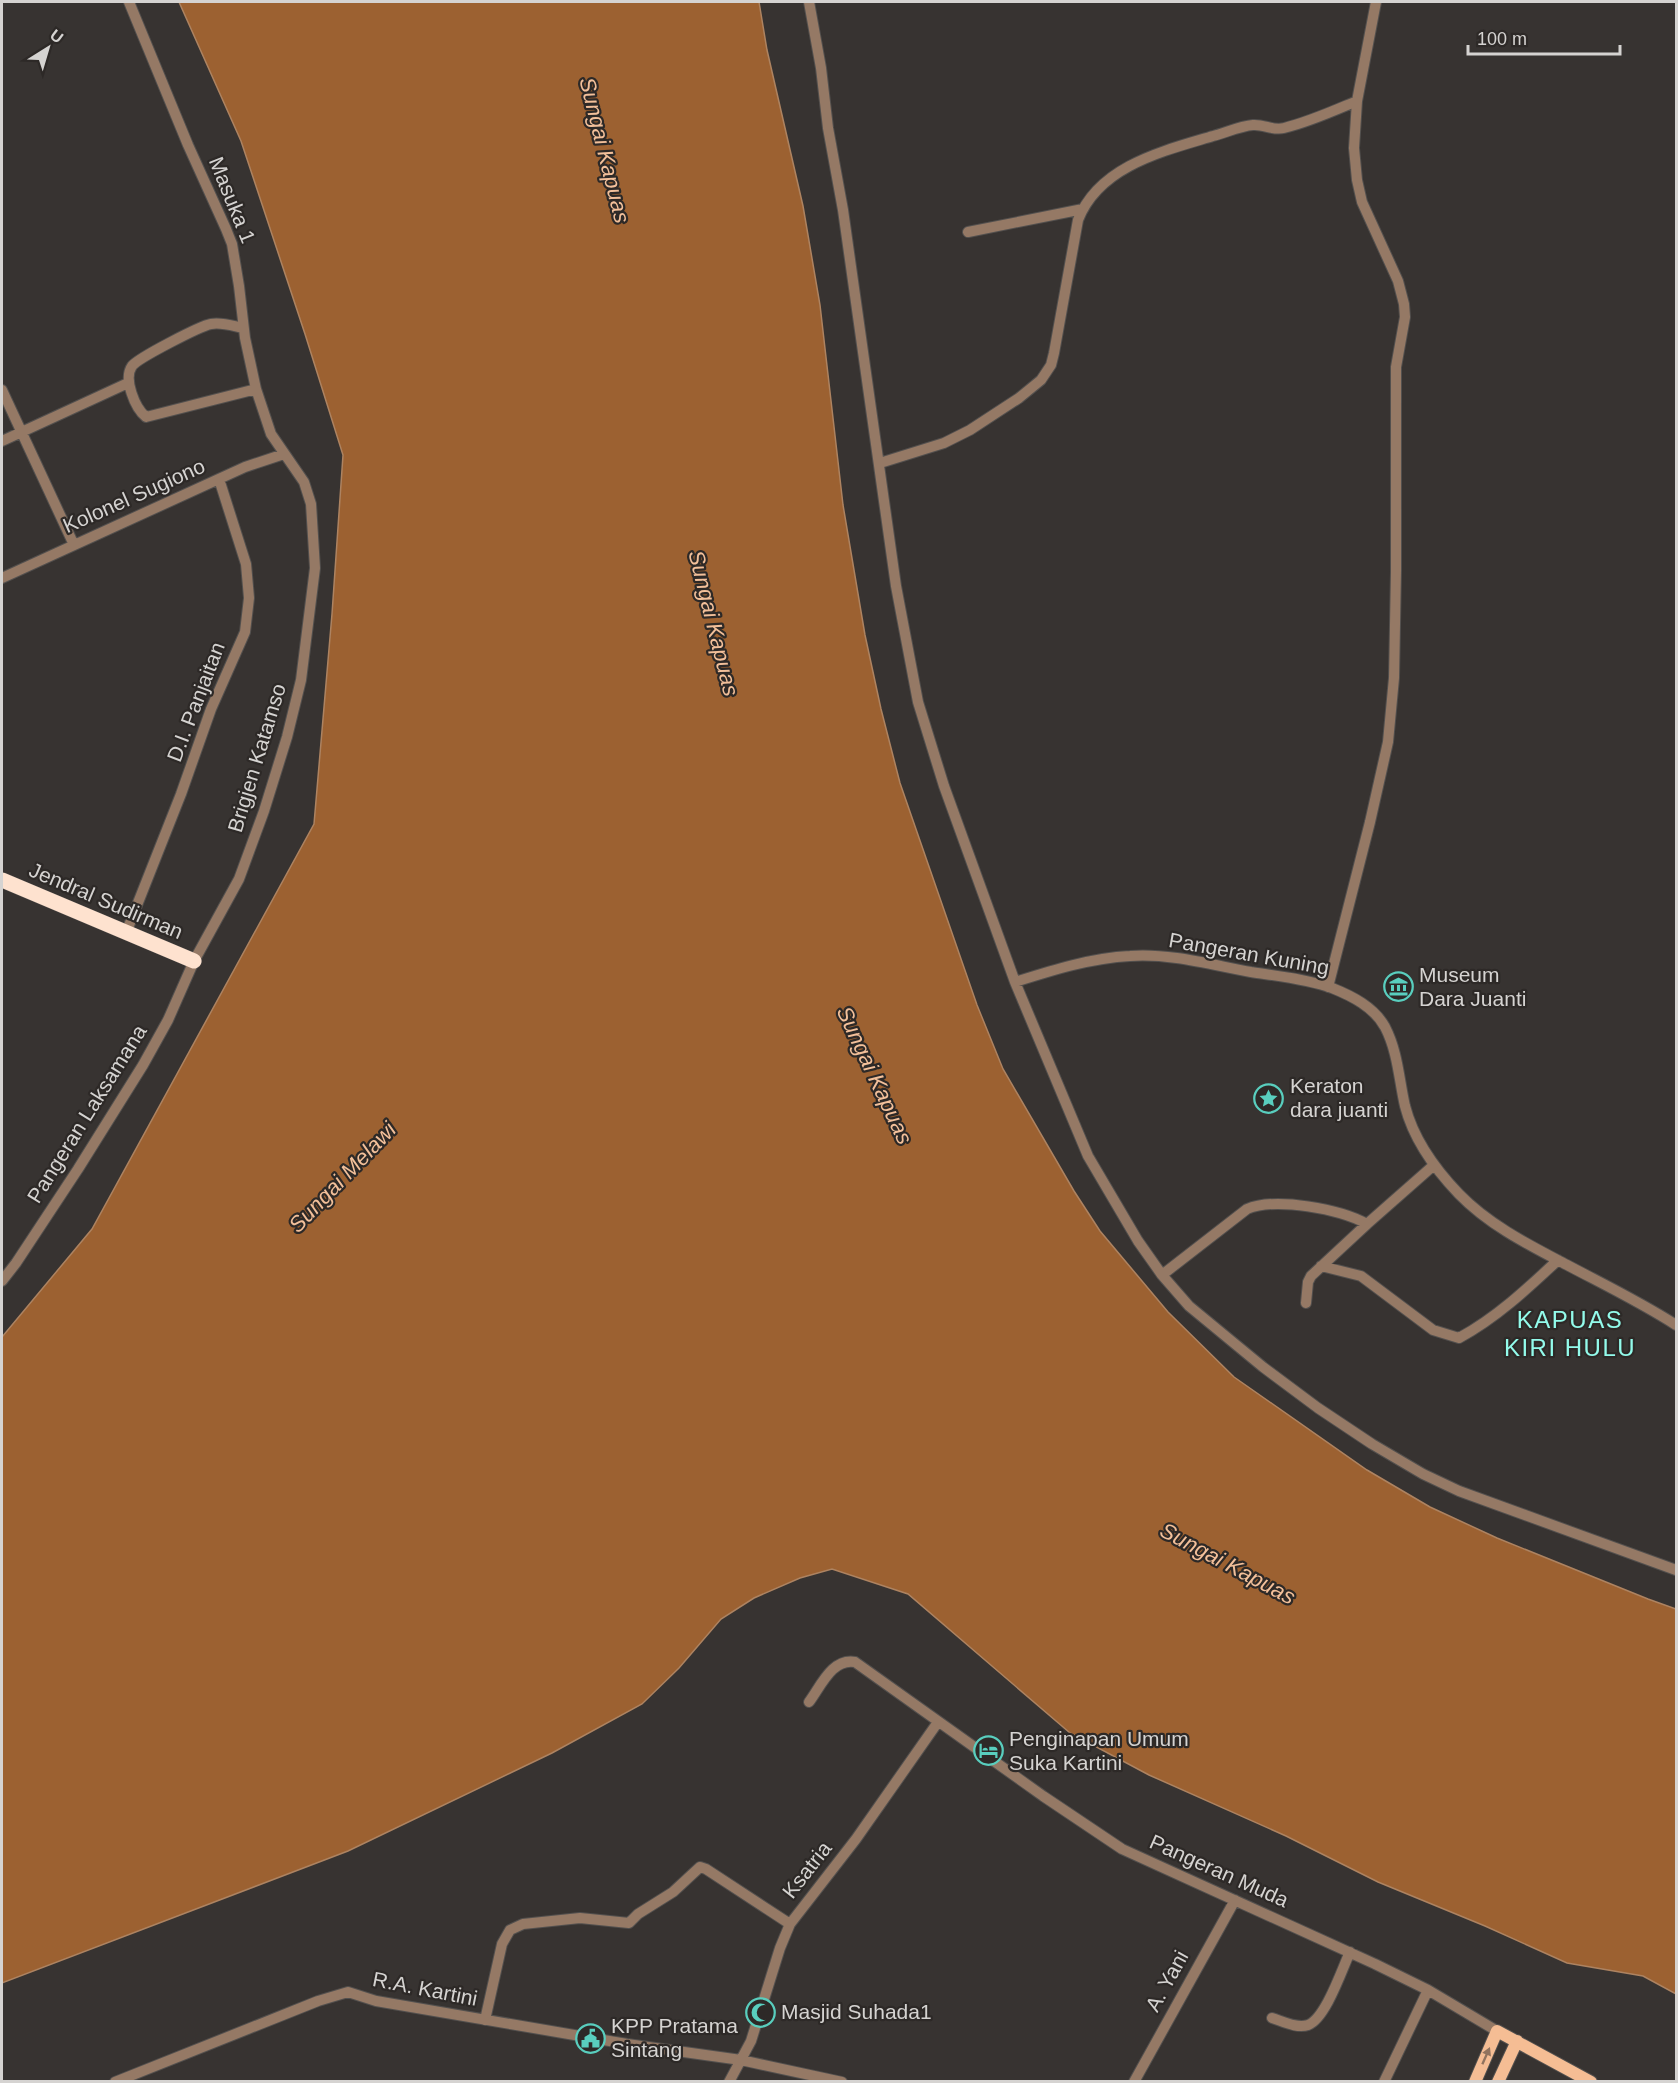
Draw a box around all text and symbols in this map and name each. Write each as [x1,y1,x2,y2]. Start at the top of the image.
north arrow [18,18,78,78]
scale bar [1468,18,1620,56]
text: U [47,26,66,47]
text: 100 m [1477,29,1527,49]
water label: Sungai Kapuas [574,75,635,226]
street label: Masuka 1 [205,153,260,246]
street label: Kolonel Sugiono [59,454,208,537]
water label: Sungai Kapuas [683,548,744,699]
street label: D.I. Panjaitan [162,639,229,765]
street label: Brigjen Katamso [223,681,290,835]
street label: Jendral Sudirman [26,858,186,943]
street label: Pangeran Kuning [1167,928,1331,979]
place label: Museum Dara Juanti [1419,963,1526,1010]
museum icon: Museum Dara Juanti [1382,971,1414,1003]
water label: Sungai Kapuas [832,1002,917,1148]
street label: Pangeran Laksamana [22,1020,151,1207]
place label: Keraton dara juanti [1290,1074,1388,1121]
place icon: Keraton dara juanti [1253,1082,1285,1114]
water label: Sungai Melawi [284,1116,402,1237]
district label: KAPUAS KIRI HULU [1504,1306,1636,1361]
water label: Sungai Kapuas [1156,1517,1300,1610]
place label: Penginapan Umum Suka Kartini [1009,1727,1189,1774]
hotel icon: Penginapan Umum Suka Kartini [972,1735,1004,1767]
street label: Pangeran Muda [1146,1830,1292,1912]
street label: Ksatria [777,1837,836,1903]
street label: A. Yani [1141,1946,1193,2015]
street label: R.A. Kartini [371,1967,479,2010]
mosque icon: Masjid Suhada1 [744,1996,776,2028]
place label: Masjid Suhada1 [781,2000,932,2023]
place label: KPP Pratama Sintang [611,2014,738,2061]
public building icon: KPP Pratama Sintang [574,2022,606,2054]
one-way arrow [1482,2048,1491,2065]

